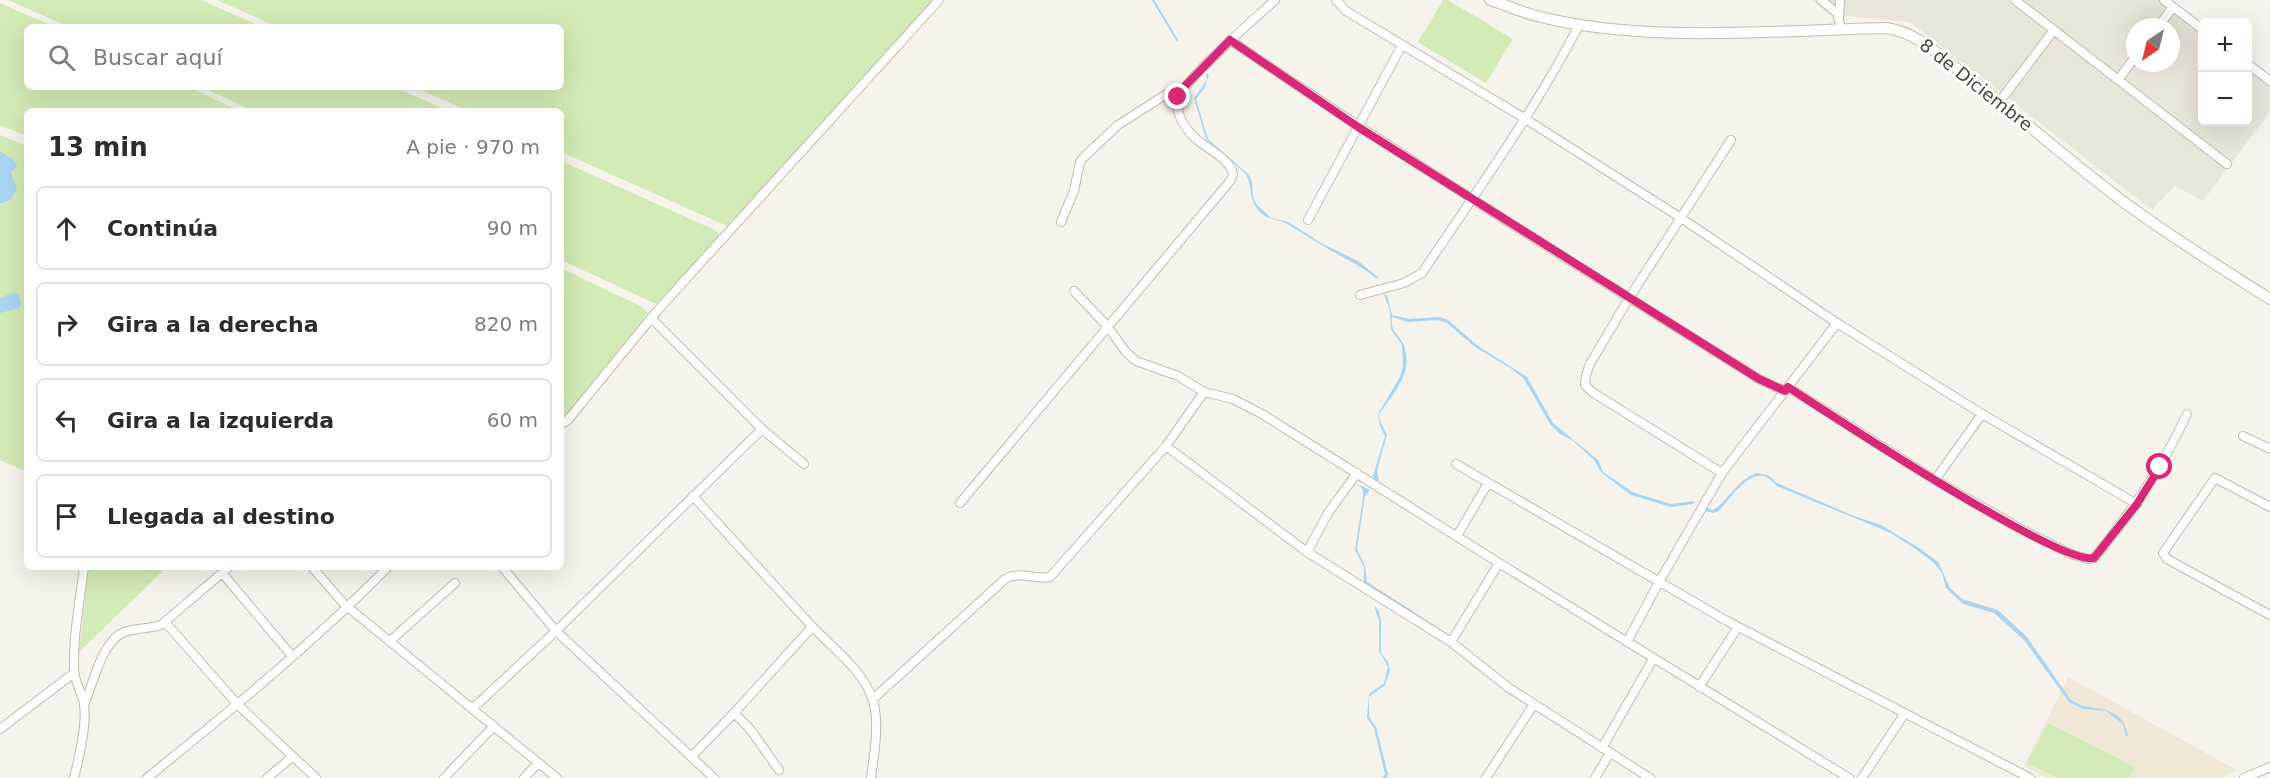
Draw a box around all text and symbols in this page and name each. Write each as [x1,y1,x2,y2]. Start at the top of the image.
north arrow [2126,18,2180,72]
map controls [2198,18,2252,126]
button: + [2198,18,2252,72]
search box [24,24,564,90]
street label: 8 de Diciembre [1916,34,2037,135]
icon: search [45,41,78,74]
text: Buscar aquí [93,45,223,70]
button: − [2198,72,2252,126]
route end [1164,83,1190,109]
text: 13 min [48,132,148,162]
text: A pie · 970 m [406,135,540,159]
icon: ahead [50,212,83,245]
text: Continúa [107,216,218,241]
text: 90 m [487,216,538,240]
icon: right [50,308,83,341]
text: Gira a la derecha [107,312,319,337]
text: 820 m [474,312,538,336]
icon: left [50,404,83,437]
text: Gira a la izquierda [107,408,334,433]
text: 60 m [487,408,538,432]
route start [2146,453,2172,479]
icon: arrive [50,500,83,533]
text: Llegada al destino [107,504,335,529]

